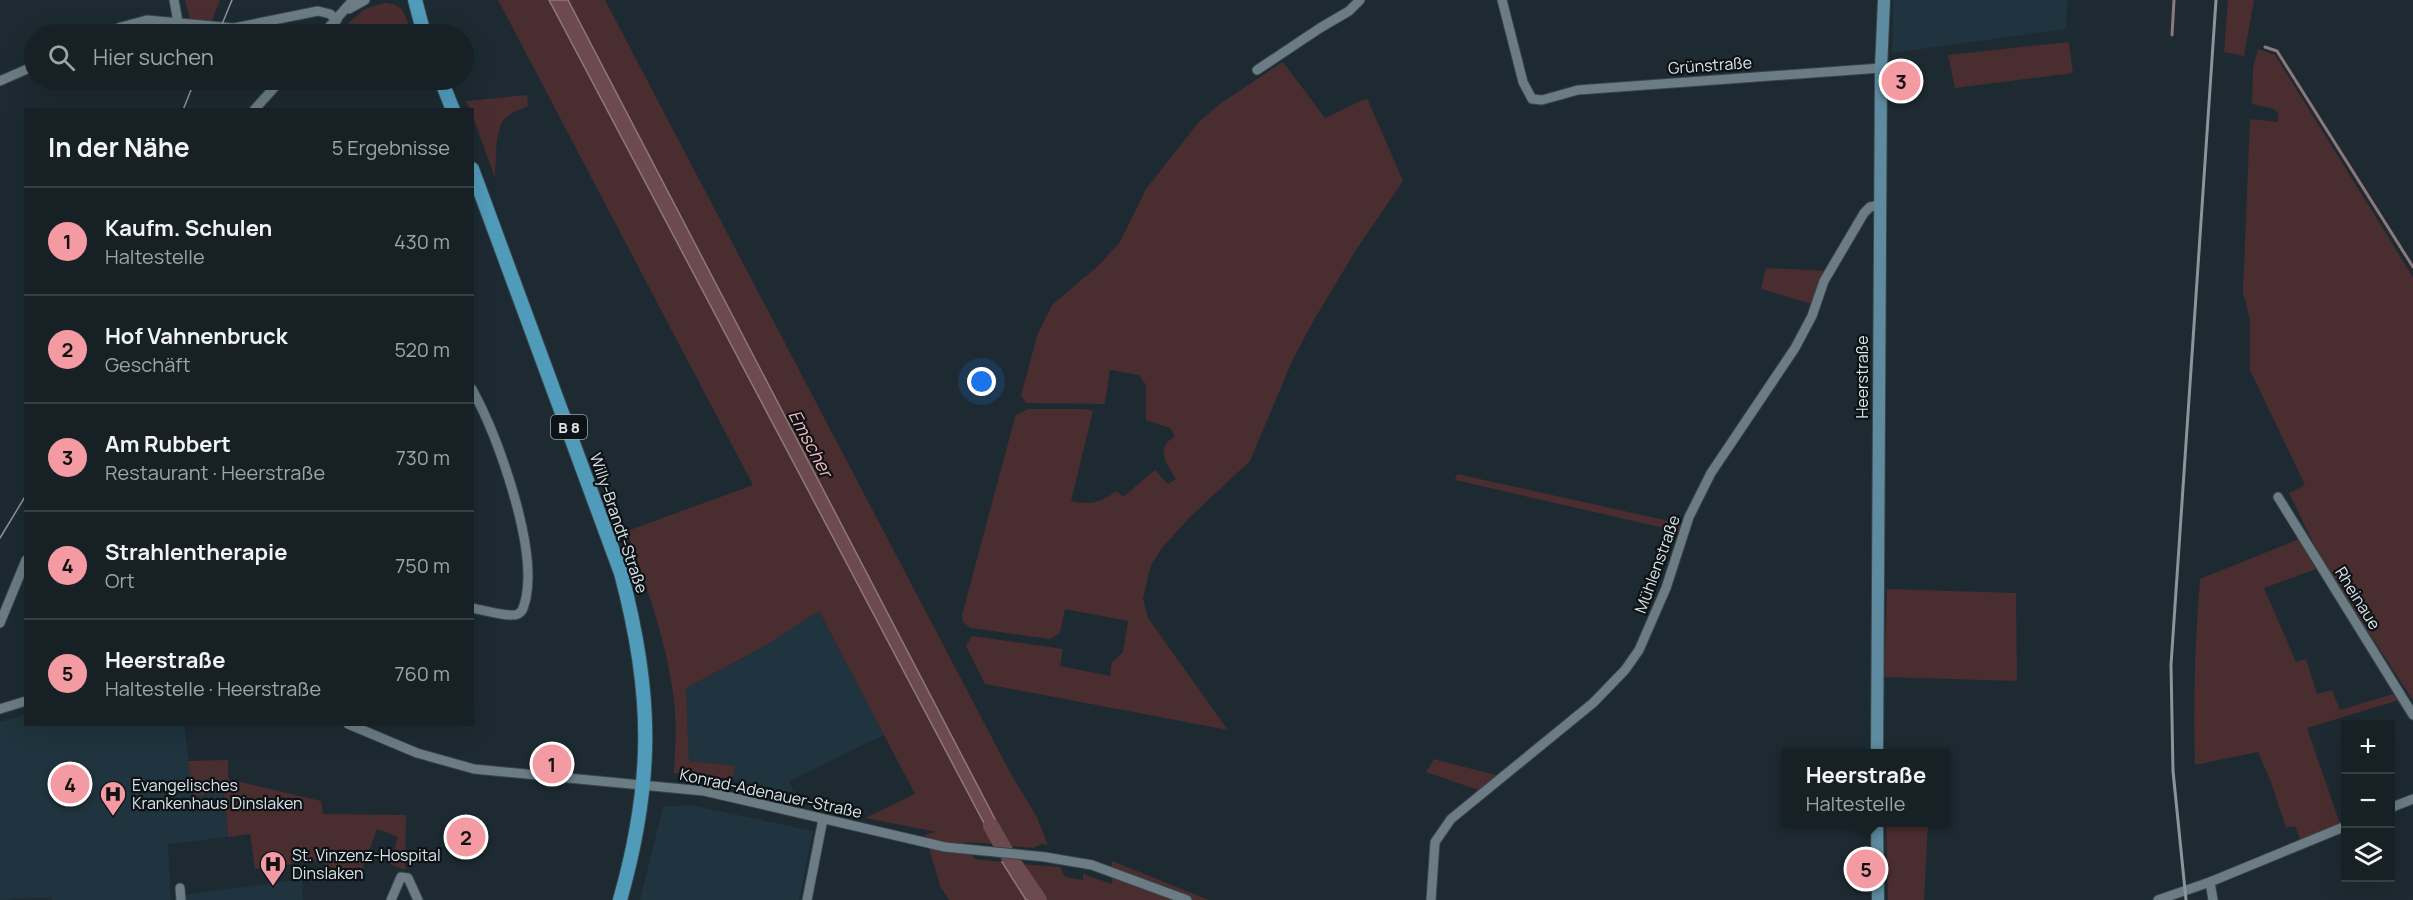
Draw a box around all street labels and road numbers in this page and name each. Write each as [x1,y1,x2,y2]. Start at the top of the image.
street label: Grünstraße [1667,51,1753,79]
street label: Heerstraße [1851,335,1873,419]
road number: B 8 [551,415,587,439]
street label: Willy-Brandt-Straße [585,450,653,596]
street label: Mühlenstraße [1629,512,1685,616]
street label: Rheinaue [2330,563,2386,633]
street label: Konrad-Adenauer-Straße [678,763,864,823]

